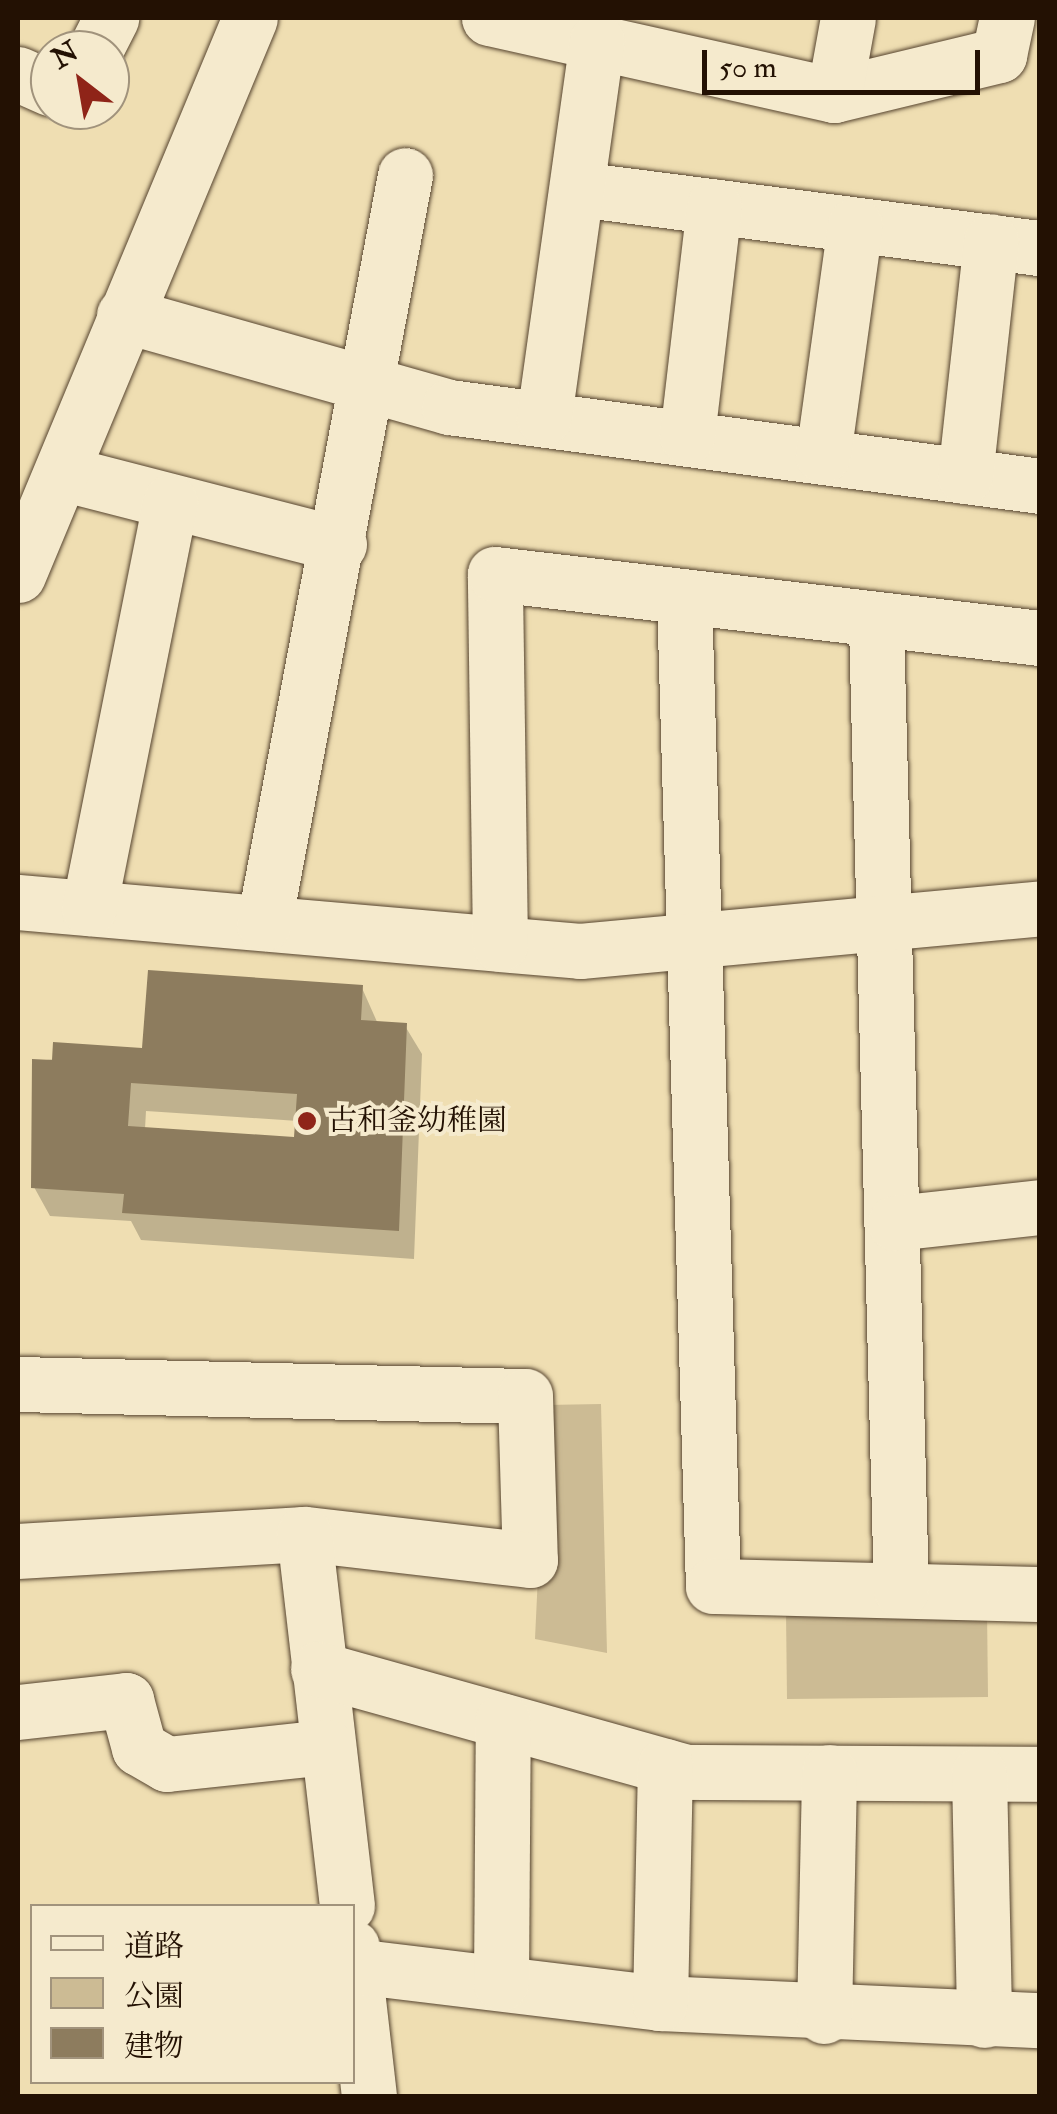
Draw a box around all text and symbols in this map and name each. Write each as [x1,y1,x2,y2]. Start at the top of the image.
north arrow [30,30,130,130]
scale bar [707,30,984,92]
text: N [46,34,85,77]
text: 50 m [719,49,777,86]
place label: 古和釜幼稚園 [327,1103,507,1139]
marker: 古和釜幼稚園 [296,1110,318,1132]
legend [30,1904,355,2084]
text: 道路 [124,1928,184,1965]
text: 公園 [124,1978,184,2015]
text: 建物 [124,2028,184,2065]

